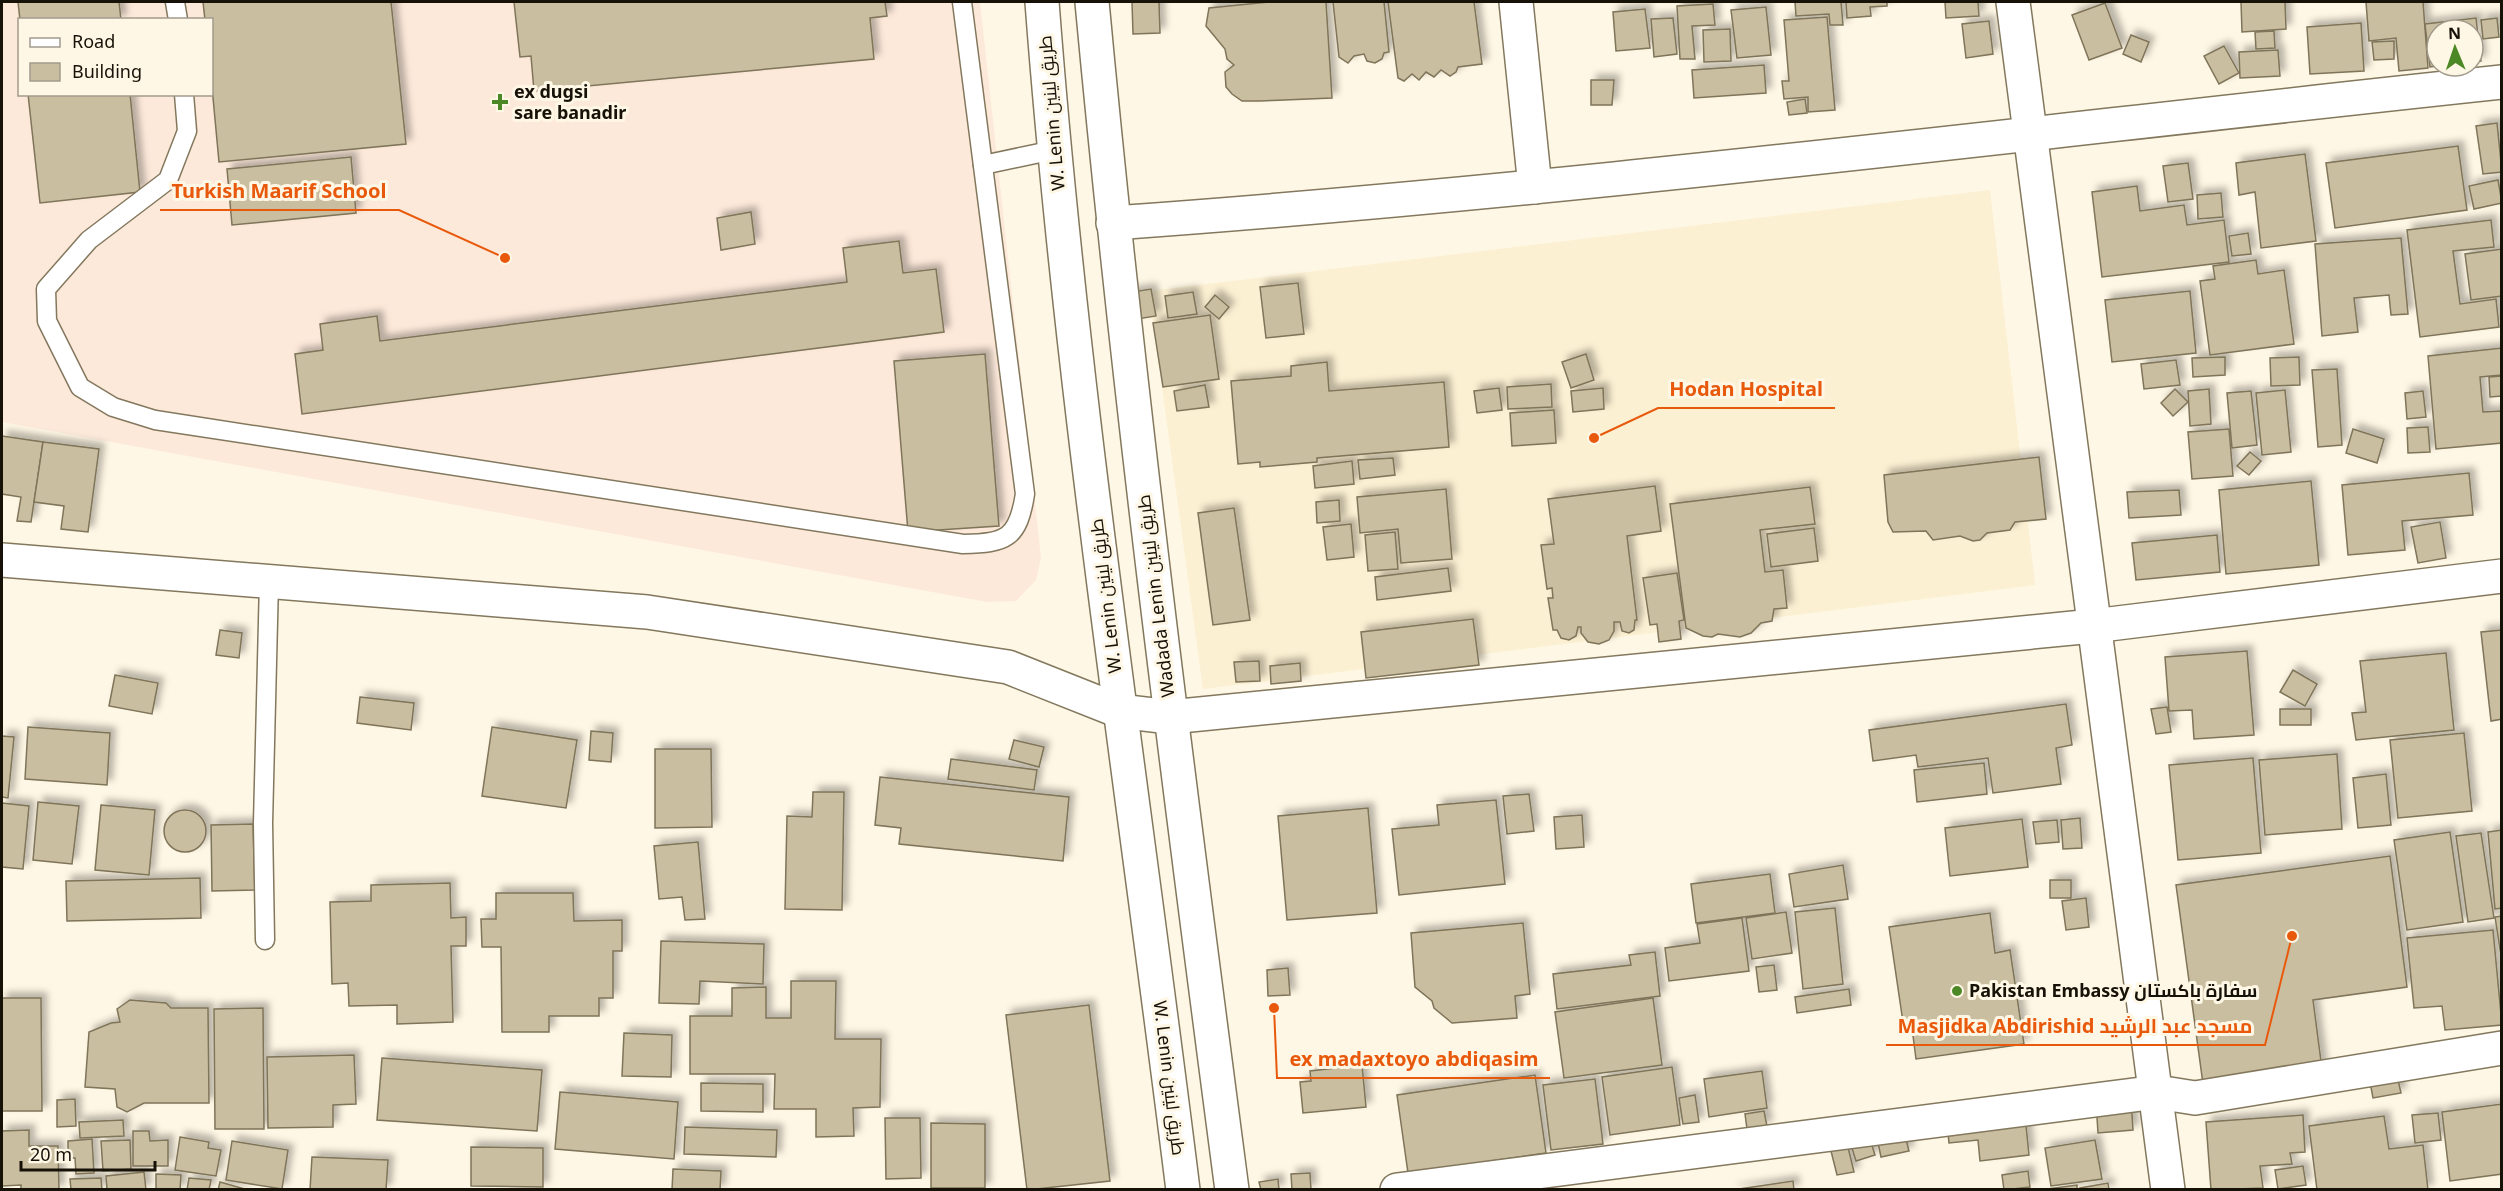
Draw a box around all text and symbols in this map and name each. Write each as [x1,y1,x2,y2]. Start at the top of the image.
legend [18,18,213,96]
north arrow [2425,18,2485,78]
text: N [2448,22,2461,44]
text: Road [72,29,115,53]
street label: W. Lenin طريق لينين [1032,34,1071,192]
text: Building [72,59,142,83]
place label: ex dugsi sare banadir [514,79,626,124]
marker: ex dugsi sare banadir [491,93,509,111]
callout: Turkish Maarif School [160,172,399,210]
text: Turkish Maarif School [171,177,387,204]
callout: Hodan Hospital [1658,370,1835,408]
text: Hodan Hospital [1669,375,1823,402]
street label: Wadada Lenin طريق لينين [1131,493,1180,699]
street label: W. Lenin طريق لينين [1084,517,1127,675]
place label: Pakistan Embassy سفارة باكستان [1969,978,2257,1002]
marker: Pakistan Embassy سفارة باكستان [1950,984,1964,998]
street label: W. Lenin طريق لينين [1148,999,1191,1157]
callout: Masjidka Abdirishid مسجد عبد الرشيد [1886,1007,2265,1045]
text: Masjidka Abdirishid مسجد عبد الرشيد [1898,1012,2252,1039]
callout: ex madaxtoyo abdiqasim [1277,1040,1550,1078]
text: ex madaxtoyo abdiqasim [1289,1045,1539,1072]
scale bar [21,1134,154,1172]
text: 20 m [30,1142,72,1166]

